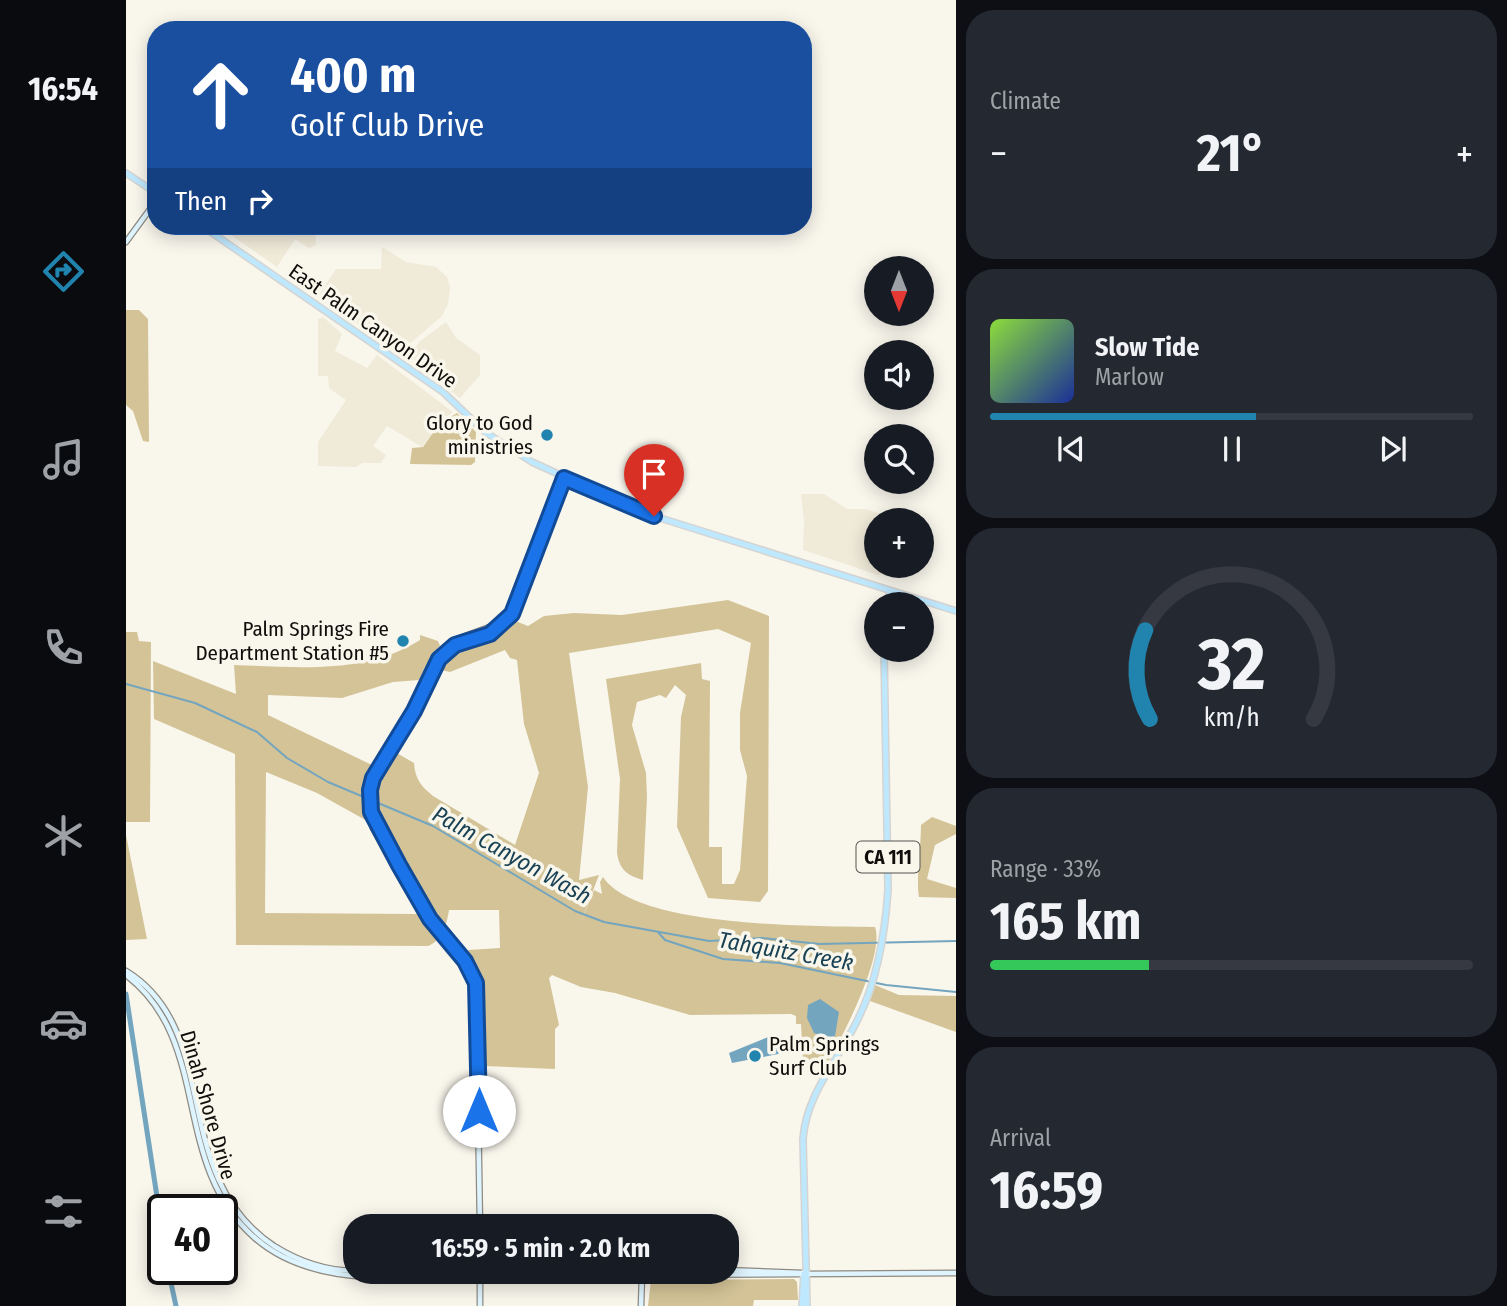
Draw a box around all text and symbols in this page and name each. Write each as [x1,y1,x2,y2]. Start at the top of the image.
text: 400 m [290,46,416,105]
icon: ahead [175,49,266,140]
text: 16:54 [28,70,98,108]
text: Climate [990,87,1061,115]
text: Golf Club Drive [290,106,484,144]
text: 21° [1197,122,1266,185]
text: − [990,131,1007,177]
text: + [1456,131,1473,177]
icon: right [241,182,279,220]
text: Then [175,186,227,217]
icon: directions [39,247,88,296]
north arrow [864,256,934,326]
map controls [864,256,934,662]
street label: East Palm Canyon Drive [284,258,462,394]
text: Slow Tide [1095,332,1199,363]
button: sound [864,340,934,410]
text: Marlow [1095,363,1164,391]
place label: Glory to God ministries [426,410,533,460]
button: search [864,424,934,494]
marker: Glory to God ministries [539,427,555,443]
icon: previous [1052,430,1090,468]
icon: pause [1213,430,1251,468]
icon: next [1374,430,1412,468]
icon: music [39,435,88,484]
pin [624,444,684,516]
icon: arrive [635,455,673,493]
button: + [864,508,934,578]
button: − [864,592,934,662]
place label: Palm Springs Fire Department Station #5 [195,616,389,666]
text: 32 [1197,621,1265,708]
icon: phone [39,623,88,672]
marker: Palm Springs Fire Department Station #5 [395,633,411,649]
text: km/h [1204,703,1259,733]
water label: Palm Canyon Wash [428,800,596,910]
icon: climate [39,811,88,860]
road number: CA 111 [856,842,920,872]
text: Range · 33% [990,855,1101,883]
text: 165 km [990,890,1141,953]
water label: Tahquitz Creek [716,925,856,977]
icon: car [39,999,88,1048]
street label: Dinah Shore Drive [174,1027,242,1183]
place label: Palm Springs Surf Club [769,1031,880,1081]
marker: Palm Springs Surf Club [747,1048,763,1064]
position arrow [442,1074,516,1148]
text: Arrival [990,1124,1051,1152]
text: 16:59 [990,1159,1103,1222]
icon: filters [39,1187,88,1236]
speed limit sign: 40 [147,1194,238,1285]
text: 16:59 · 5 min · 2.0 km [432,1233,650,1264]

